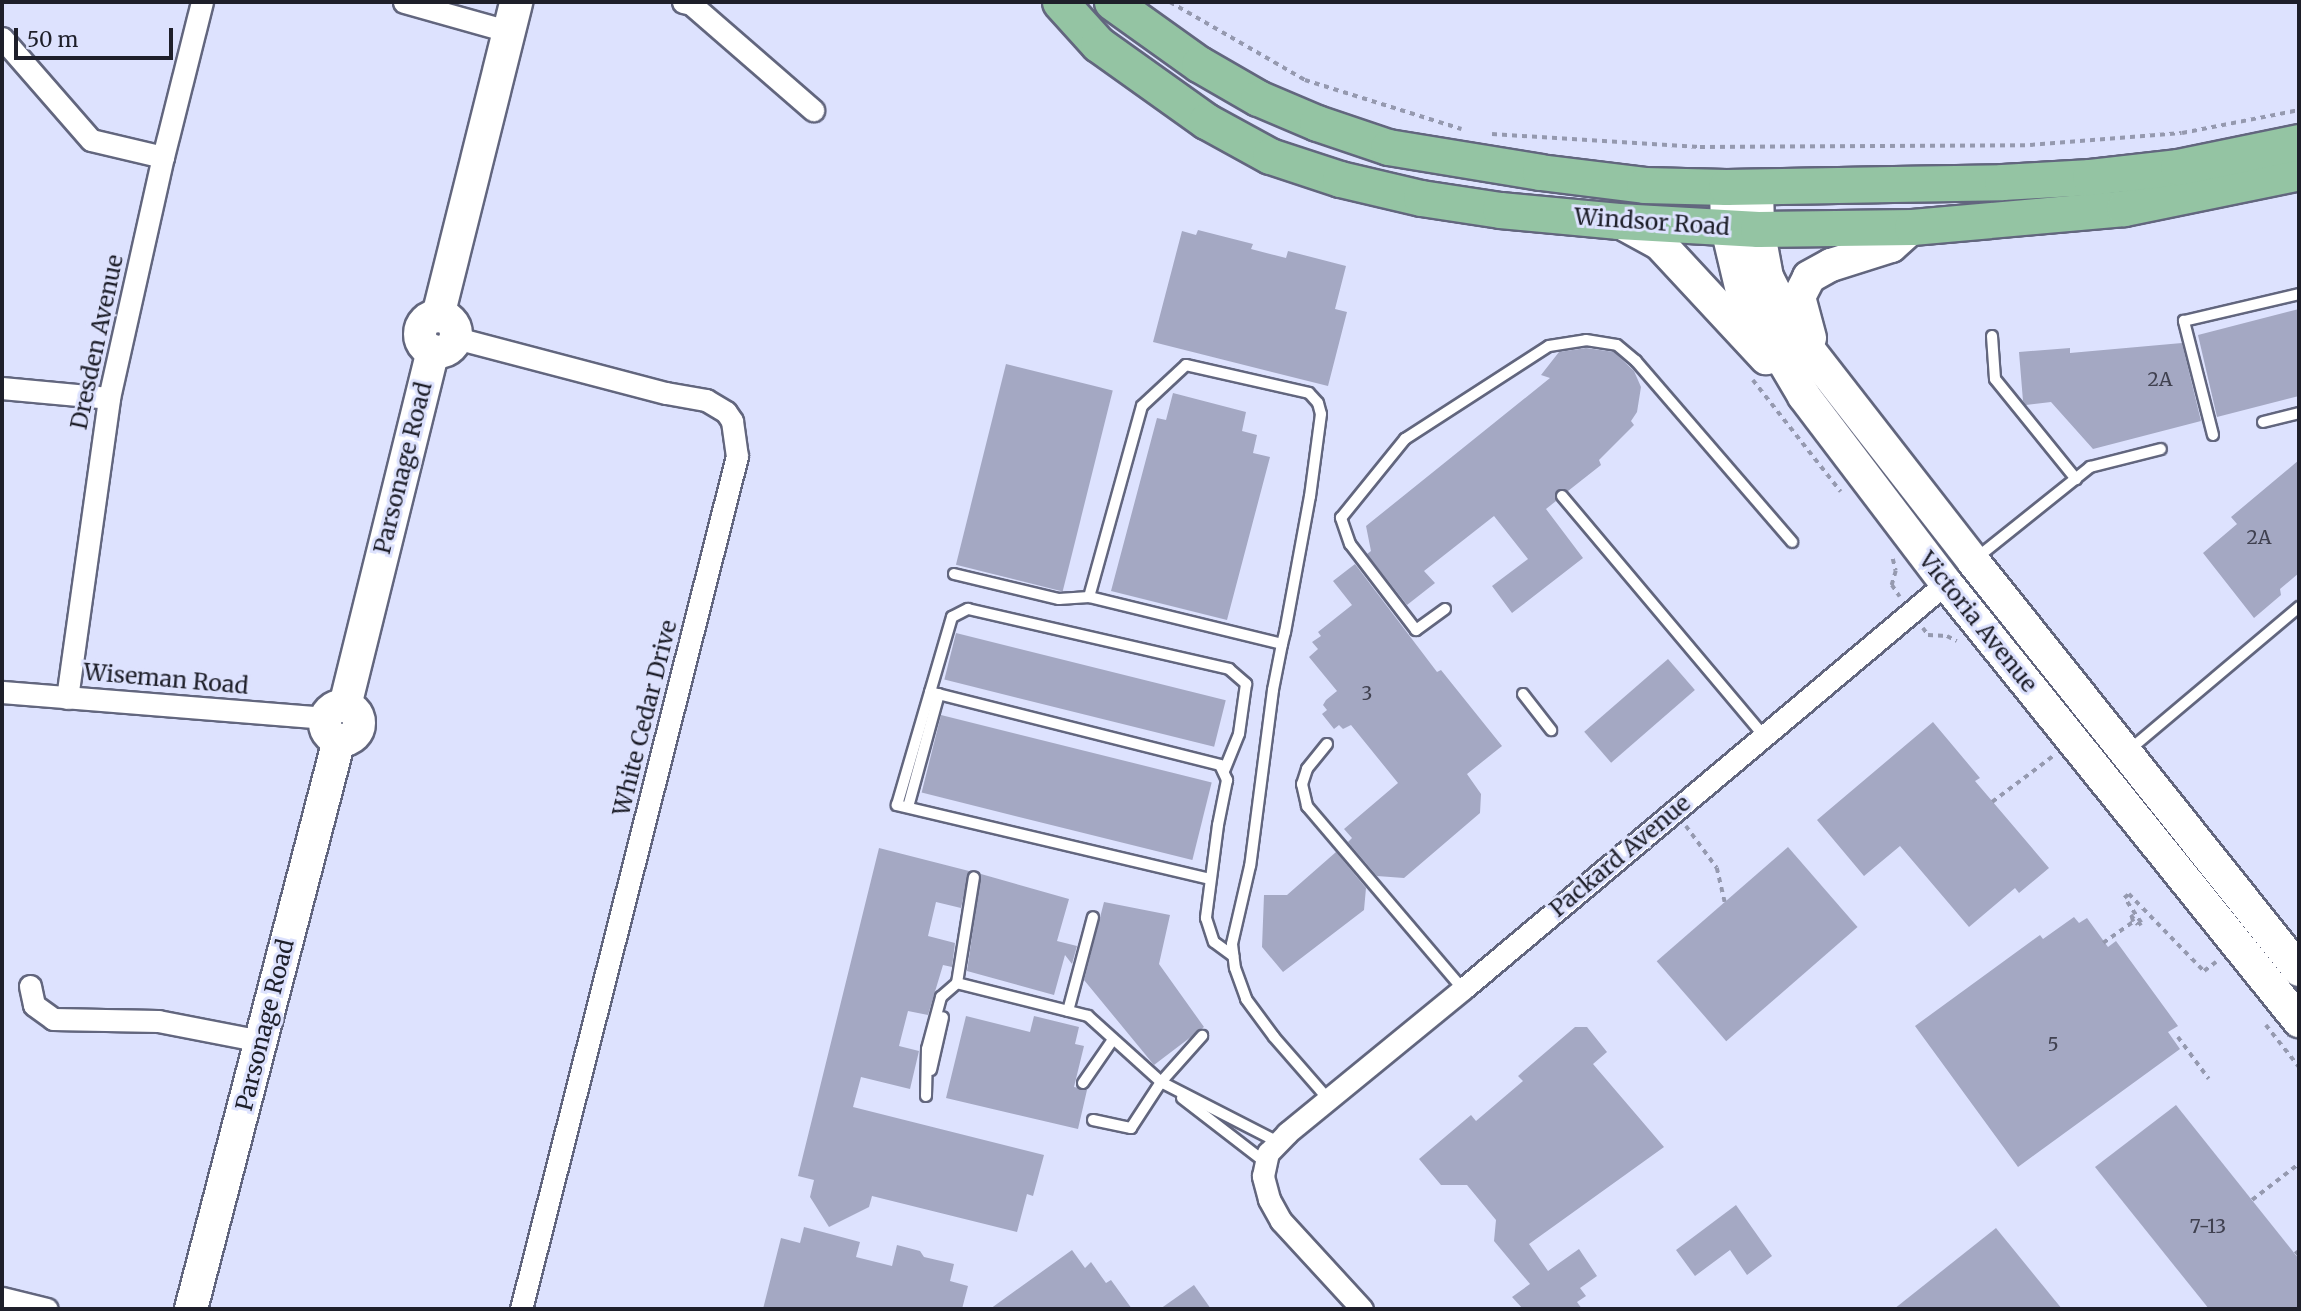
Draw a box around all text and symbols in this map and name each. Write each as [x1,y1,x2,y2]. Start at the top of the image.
scale bar [18,14,177,58]
text: 50 m [27,26,78,53]
street label: Windsor Road [1573,203,1731,241]
street label: Dresden Avenue [65,252,129,432]
house number: 2A [2148,369,2172,391]
street label: Parsonage Road [368,379,438,557]
house number: 2A [2247,527,2271,549]
street label: Victoria Avenue [1913,546,2043,698]
street label: White Cedar Drive [607,617,683,819]
street label: Wiseman Road [82,658,250,700]
house number: 3 [1362,683,1372,705]
street label: Packard Avenue [1544,789,1696,923]
street label: Parsonage Road [230,936,300,1114]
house number: 5 [2047,1034,2059,1056]
house number: 7-13 [2190,1216,2226,1238]

